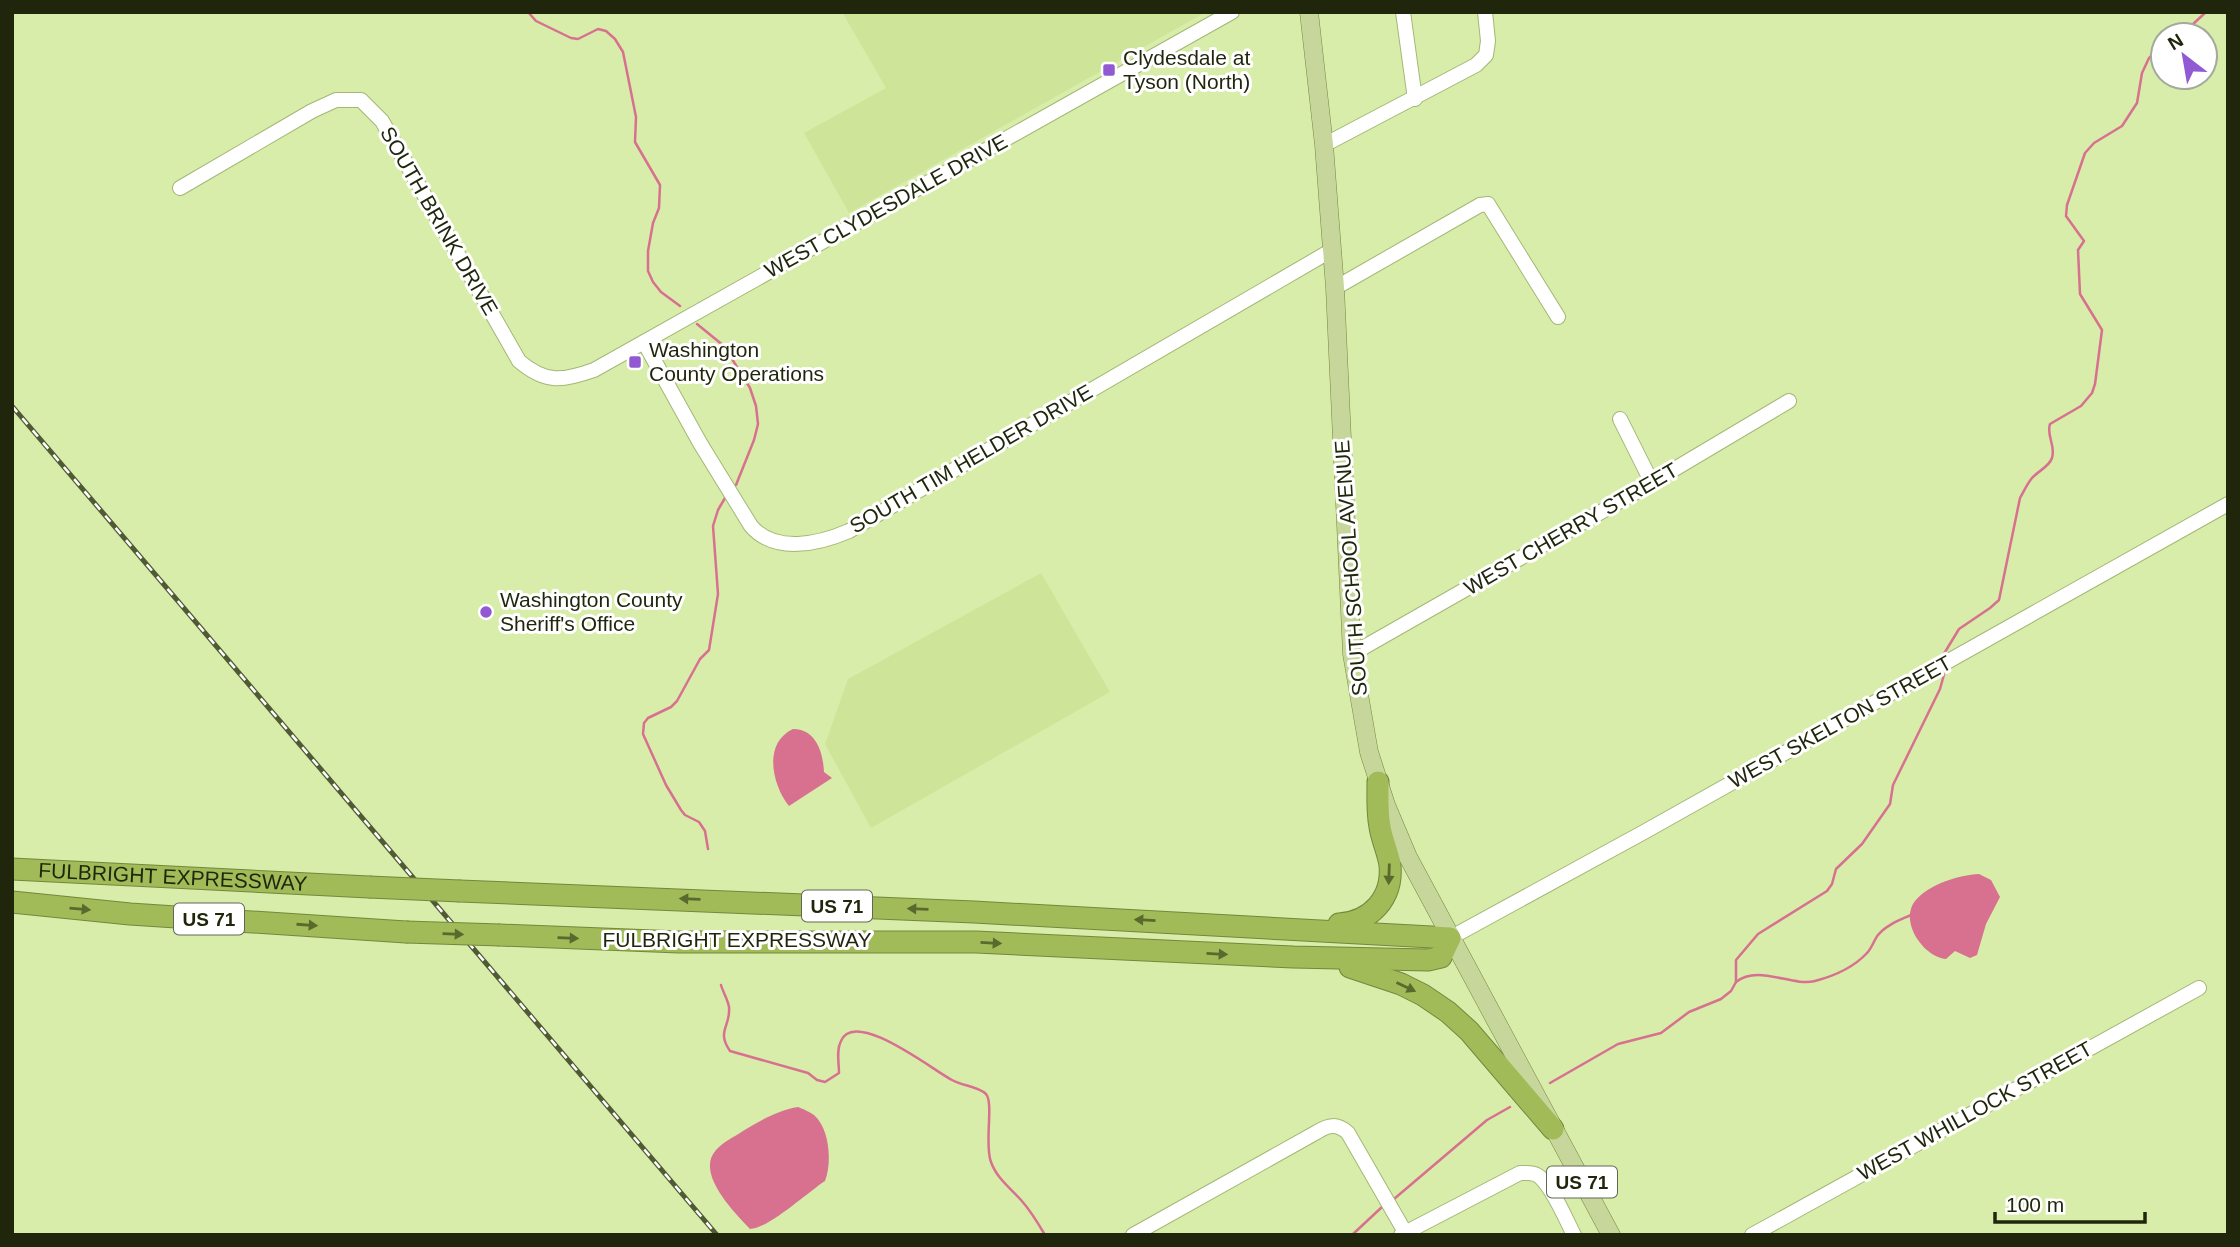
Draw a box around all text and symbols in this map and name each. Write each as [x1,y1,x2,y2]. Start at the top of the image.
north arrow [2149,21,2219,91]
text: N [2164,29,2187,54]
place label: Clydesdale at Tyson (North) [1123,46,1250,93]
marker: Clydesdale at Tyson (North) [1101,62,1117,78]
street label: SOUTH BRINK DRIVE [376,123,503,319]
street label: WEST CLYDESDALE DRIVE [761,129,1011,282]
place label: Washington County Operations [649,338,824,385]
marker: Washington County Operations [627,354,643,370]
street label: SOUTH TIM HELDER DRIVE [845,380,1096,538]
street label: SOUTH SCHOOL AVENUE [1330,439,1371,697]
street label: WEST CHERRY STREET [1460,458,1682,599]
place label: Washington County Sheriff's Office [500,588,683,635]
marker: Washington County Sheriff's Office [478,604,494,620]
street label: WEST SKELTON STREET [1724,651,1955,792]
street label: FULBRIGHT EXPRESSWAY [38,858,308,895]
one-way arrow [1383,863,1394,885]
road number: US 71 [802,890,872,922]
one-way arrow [679,894,701,905]
road number: US 71 [174,903,244,934]
one-way arrow [69,904,91,915]
one-way arrow [906,904,928,915]
one-way arrow [1134,915,1156,926]
one-way arrow [296,920,318,931]
one-way arrow [442,928,464,939]
street label: FULBRIGHT EXPRESSWAY [602,928,872,951]
one-way arrow [557,932,579,944]
one-way arrow [980,938,1002,949]
one-way arrow [1207,948,1229,959]
one-way arrow [1395,981,1416,992]
street label: WEST WHILLOCK STREET [1854,1036,2096,1185]
road number: US 71 [1547,1166,1617,1198]
scale bar [1995,1180,2146,1224]
text: 100 m [2006,1193,2064,1216]

